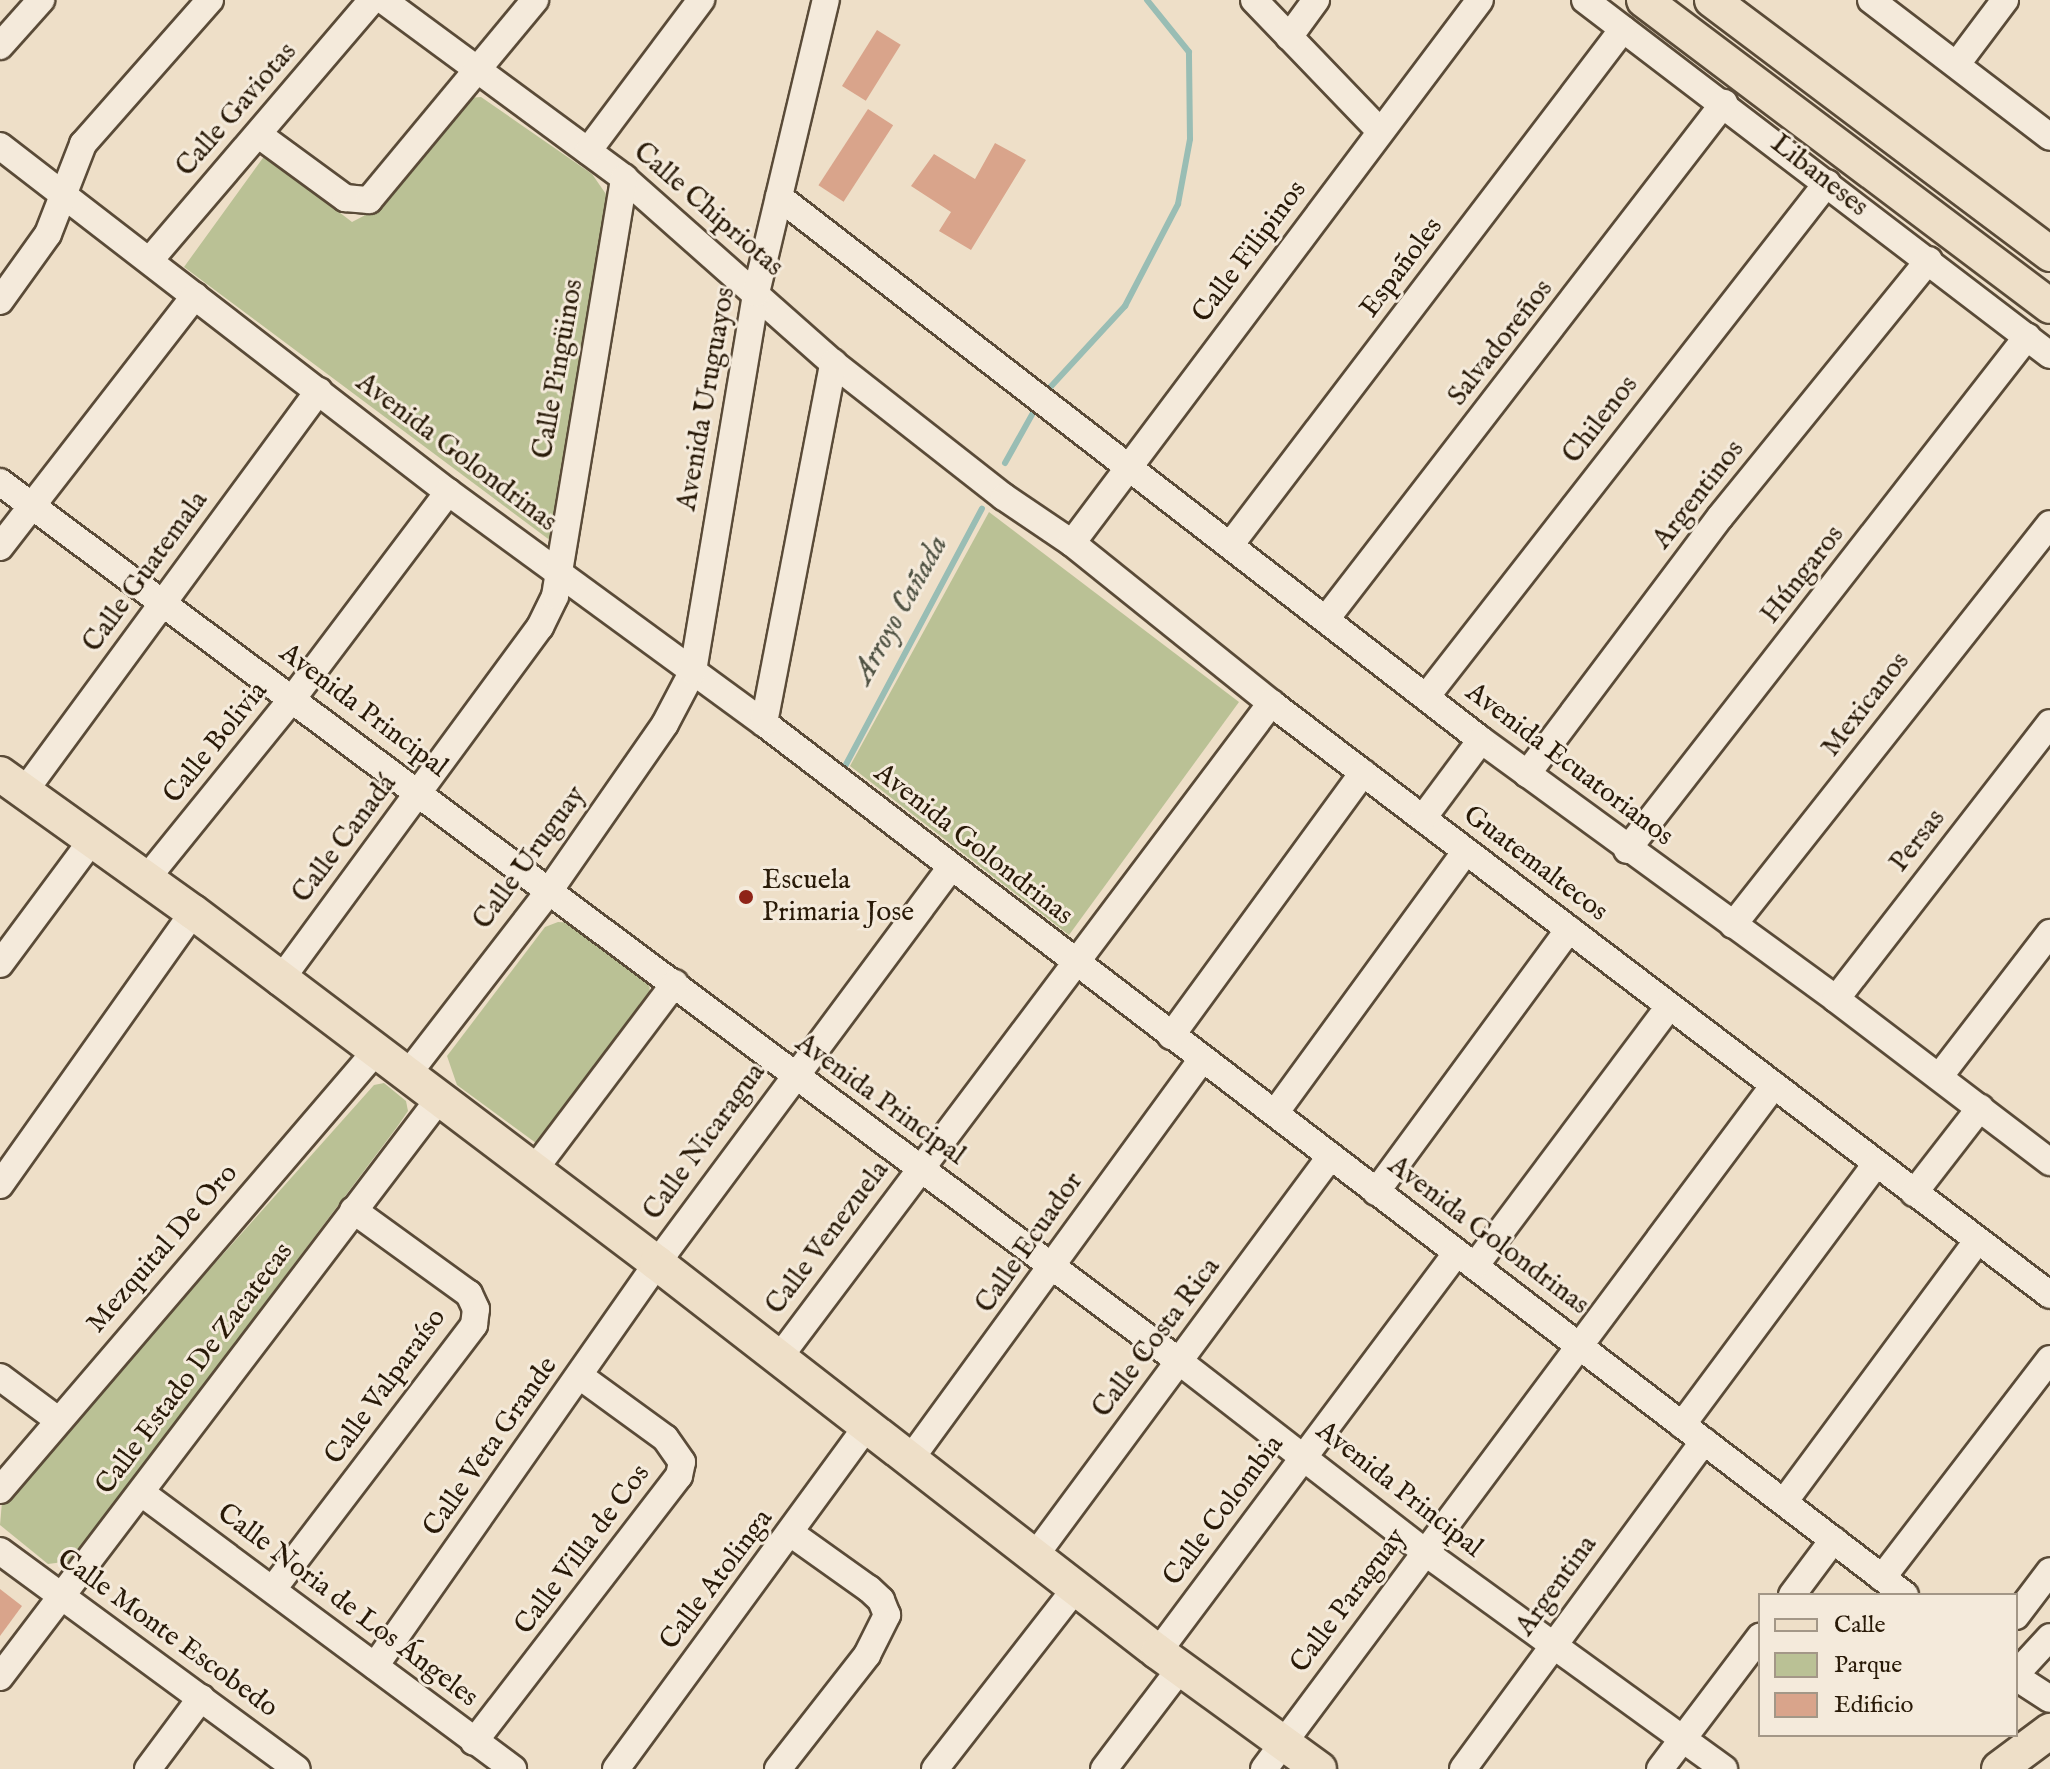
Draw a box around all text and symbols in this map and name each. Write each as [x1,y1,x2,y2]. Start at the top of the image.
street label: Calle Gaviotas [170,36,304,184]
street label: Libaneses [1763,127,1875,225]
street label: Calle Chipriotas [626,136,790,284]
street label: Calle Filipinos [1186,174,1314,330]
street label: Españoles [1353,211,1451,325]
street label: Salvadoreños [1441,273,1561,413]
street label: Calle Pingüinos [527,276,591,462]
street label: Avenida Uruguayos [671,285,743,513]
street label: Avenida Golondrinas [349,366,563,540]
street label: Chilenos [1556,369,1646,471]
street label: Argentinos [1646,434,1752,556]
street label: Calle Guatemala [76,485,216,659]
street label: Húngaros [1754,519,1852,631]
water label: Arroyo Cañada [846,530,956,690]
street label: Avenida Principal [272,637,454,785]
street label: Mexicanos [1815,646,1917,764]
street label: Calle Bolivia [157,675,275,811]
street label: Avenida Ecuatorianos [1459,676,1679,854]
street label: Avenida Golondrinas [867,757,1079,933]
street label: Calle Canadá [286,768,404,910]
street label: Calle Uruguay [467,780,593,936]
street label: Guatemaltecos [1456,799,1614,929]
street label: Persas [1883,803,1953,879]
place label: Escuela Primaria Jose [762,864,914,930]
marker: Escuela Primaria Jose [737,888,755,906]
street label: Avenida Principal [788,1027,972,1173]
street label: Calle Nicaragua [637,1057,773,1227]
street label: Avenida Golondrinas [1381,1149,1595,1323]
street label: Calle Venezuela [759,1154,897,1322]
street label: Mezquital De Oro [80,1158,246,1340]
street label: Calle Ecuador [969,1166,1091,1320]
street label: Calle Estado De Zacatecas [89,1236,301,1502]
street label: Calle Costa Rica [1086,1251,1228,1425]
street label: Calle Valparaíso [318,1302,454,1472]
street label: Calle Veta Grande [417,1351,565,1543]
street label: Avenida Principal [1309,1415,1489,1565]
street label: Calle Colombia [1156,1429,1292,1593]
street label: Calle Villa de Cos [508,1458,658,1642]
street label: Calle Noria de Los Ángeles [210,1497,484,1715]
street label: Calle Atolinga [653,1503,781,1657]
street label: Calle Paraguay [1284,1522,1414,1680]
street label: Argentina [1509,1529,1605,1643]
street label: Calle Monte Escobedo [50,1543,284,1725]
legend [1758,1593,2018,1737]
text: Calle [1834,1610,1886,1641]
text: Parque [1834,1650,1902,1681]
text: Edificio [1834,1690,1913,1721]

